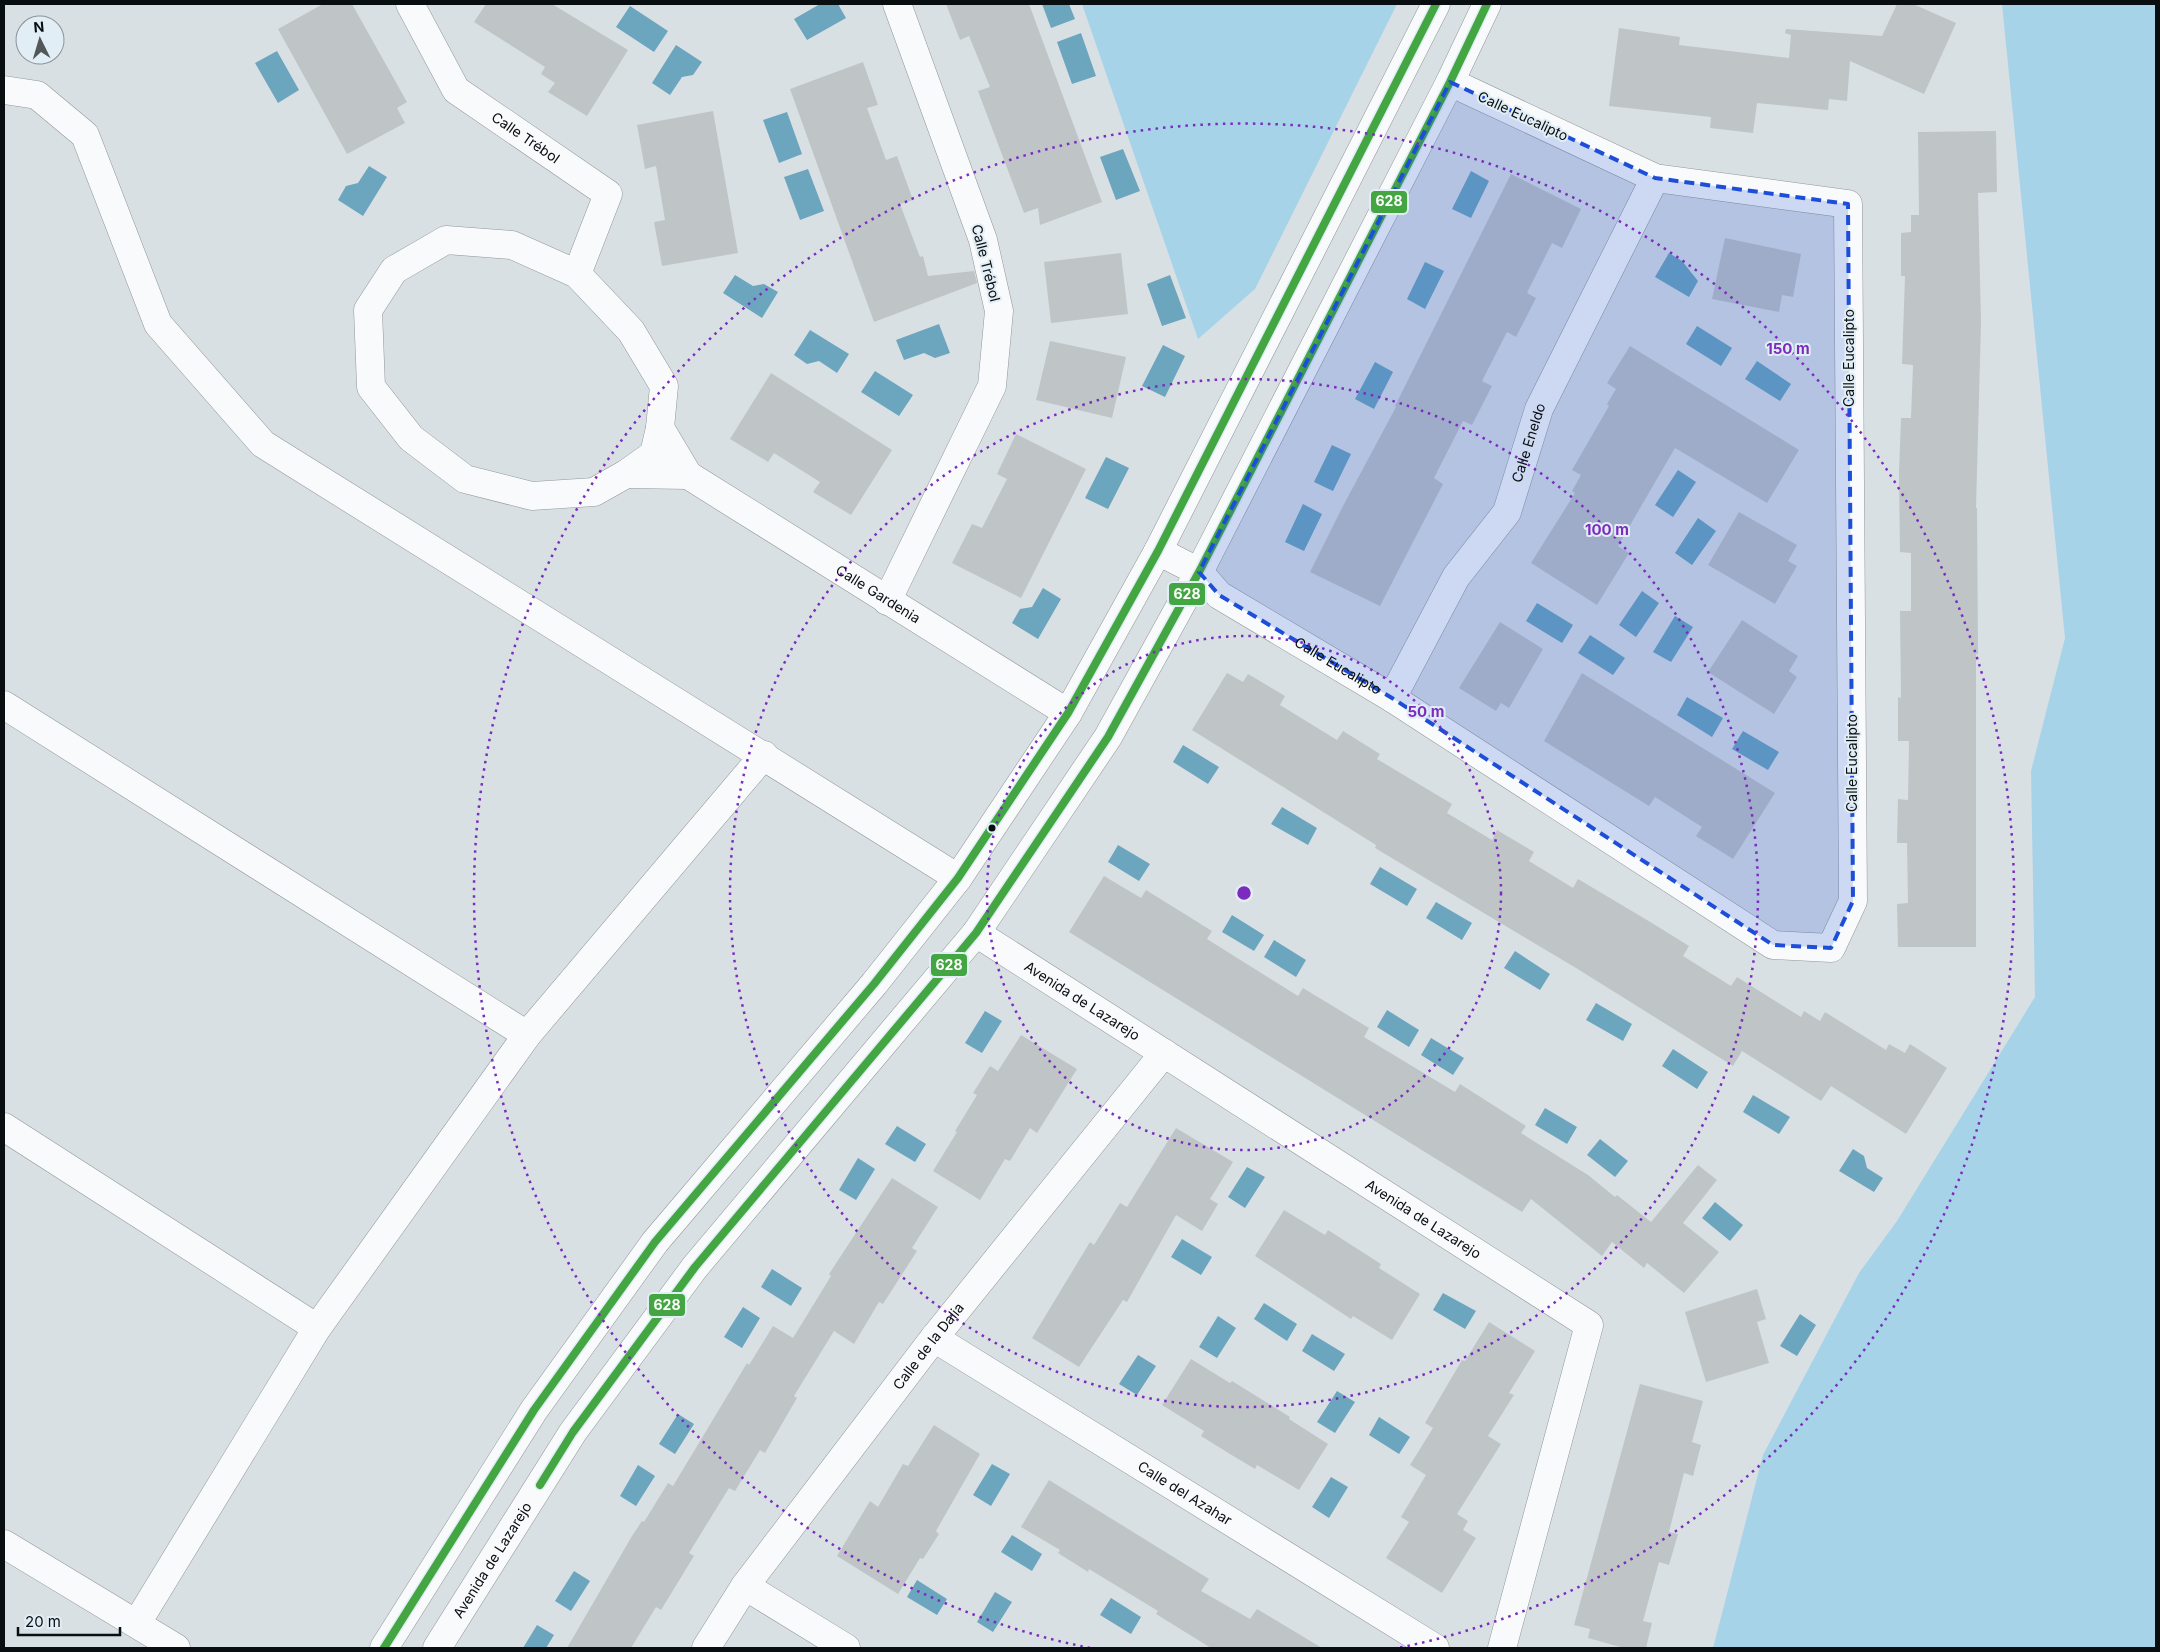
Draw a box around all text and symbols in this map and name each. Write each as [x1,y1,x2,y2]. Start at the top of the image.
north arrow [15,15,65,65]
text: N [33,18,45,35]
street label: Calle Eucalipto [1475,87,1571,144]
street label: Calle Trébol [489,108,563,167]
line badge: 628 [1370,190,1408,214]
text: 628 [1375,192,1403,209]
street label: Calle Trébol [969,223,1004,303]
street label: Calle Eucalipto [1840,309,1857,407]
text: 150 m [1766,339,1810,358]
street label: Calle Eneldo [1508,400,1549,484]
text: 100 m [1585,520,1629,539]
street label: Calle Gardenia [833,561,924,626]
line badge: 628 [1168,582,1206,606]
text: 628 [1173,585,1201,602]
street label: Calle Eucalipto [1292,633,1385,698]
text: 50 m [1408,702,1444,721]
street label: Calle Eucalipto [1843,714,1860,812]
unlabelled marker [987,823,997,833]
centre of rings [1235,884,1253,902]
line badge: 628 [930,953,968,977]
text: 628 [935,956,963,973]
street label: Avenida de Lazarejo [1022,957,1143,1044]
street label: Avenida de Lazarejo [1363,1175,1485,1262]
line badge: 628 [648,1293,686,1317]
text: 628 [653,1296,681,1313]
street label: Calle de la Dalia [889,1299,967,1393]
street label: Calle del Azahar [1135,1457,1235,1528]
street label: Avenida de Lazarejo [449,1499,535,1621]
scale bar [18,1604,120,1636]
text: 20 m [25,1612,61,1631]

